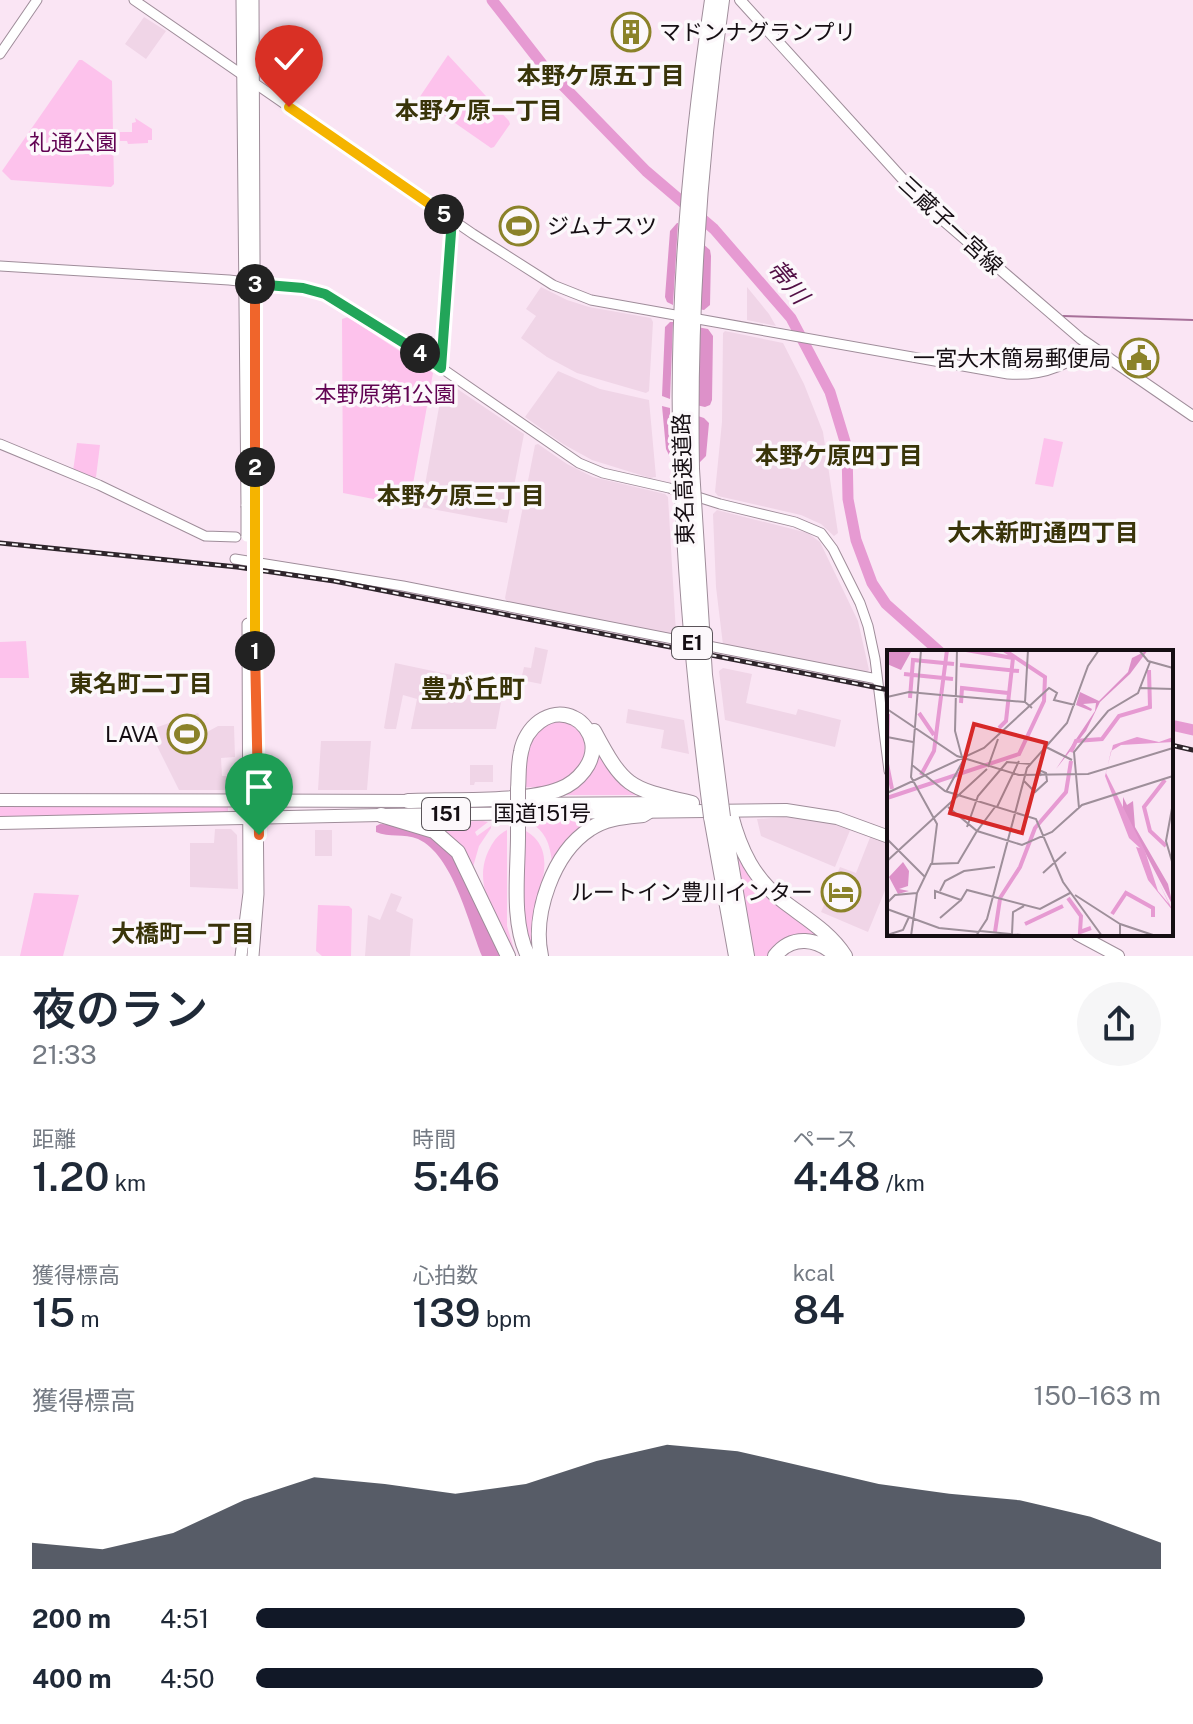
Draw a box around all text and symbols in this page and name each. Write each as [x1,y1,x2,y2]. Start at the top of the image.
building icon: マドンナグランプリ [610,11,652,53]
place label: マドンナグランプリ [659,19,856,45]
pin [255,25,323,107]
icon: check [267,37,311,81]
district label: 本野ケ原五丁目 [517,61,685,89]
district label: 本野ケ原一丁目 [395,96,563,124]
park label: 礼通公園 [29,129,117,155]
street label: 三蔵子一宮線 [894,170,1008,280]
pin: 5 [424,194,464,234]
text: 5 [437,201,451,227]
sports icon: ジムナスツ [498,205,540,247]
place label: ジムナスツ [547,213,657,239]
water label: 帯川 [763,254,817,311]
pin: 3 [235,264,275,304]
text: 3 [248,271,262,297]
pin: 4 [400,333,440,373]
public building icon: 一宮大木簡易郵便局 [1118,337,1160,379]
text: 4 [413,340,427,366]
place label: 一宮大木簡易郵便局 [913,345,1111,371]
park label: 本野原第1公園 [315,381,455,407]
street label: 東名高速道路 [668,413,698,545]
district label: 本野ケ原四丁目 [755,441,923,469]
pin: 2 [235,447,275,487]
text: 2 [248,454,262,480]
district label: 本野ケ原三丁目 [377,481,545,509]
district label: 大木新町通四丁目 [947,518,1139,546]
road number: E1 [672,627,712,659]
pin: 1 [235,631,275,671]
text: 1 [250,638,260,664]
inset map [887,650,1173,936]
district label: 東名町二丁目 [69,669,213,697]
district label: 豊が丘町 [421,673,525,704]
sports icon: LAVA [166,713,208,755]
place label: LAVA [105,721,159,747]
pin [225,753,293,835]
icon: arrive [237,765,281,809]
road number: 151 [422,798,470,830]
street label: 国道151号 [493,800,591,826]
hotel icon: ルートイン豊川インター [820,871,862,913]
place label: ルートイン豊川インター [571,879,813,905]
district label: 大橋町一丁目 [111,919,255,947]
button: share [1077,982,1161,1066]
text: 夜のラン [32,983,208,1035]
text: 21:33 [32,1039,97,1070]
text: 距離 [32,1126,76,1152]
text: 時間 [412,1126,456,1152]
text: ペース [793,1126,858,1152]
text: 1.20 [32,1153,109,1200]
text: 5:46 [412,1153,500,1200]
text: 4:48 [793,1153,880,1200]
text: km [109,1170,146,1196]
text: /km [880,1170,925,1196]
text: kcal [793,1260,835,1286]
text: 獲得標高 [32,1262,120,1288]
text: 心拍数 [412,1262,478,1288]
text: 84 [793,1286,845,1333]
text: 15 [32,1289,75,1336]
text: 139 [412,1289,481,1336]
text: m [75,1306,100,1332]
text: bpm [481,1306,531,1332]
text: 150–163 m [1034,1380,1161,1411]
text: 獲得標高 [32,1385,136,1416]
text: 200 m [32,1603,111,1634]
text: 4:51 [160,1603,209,1634]
text: 400 m [32,1663,112,1694]
text: 4:50 [160,1663,215,1694]

